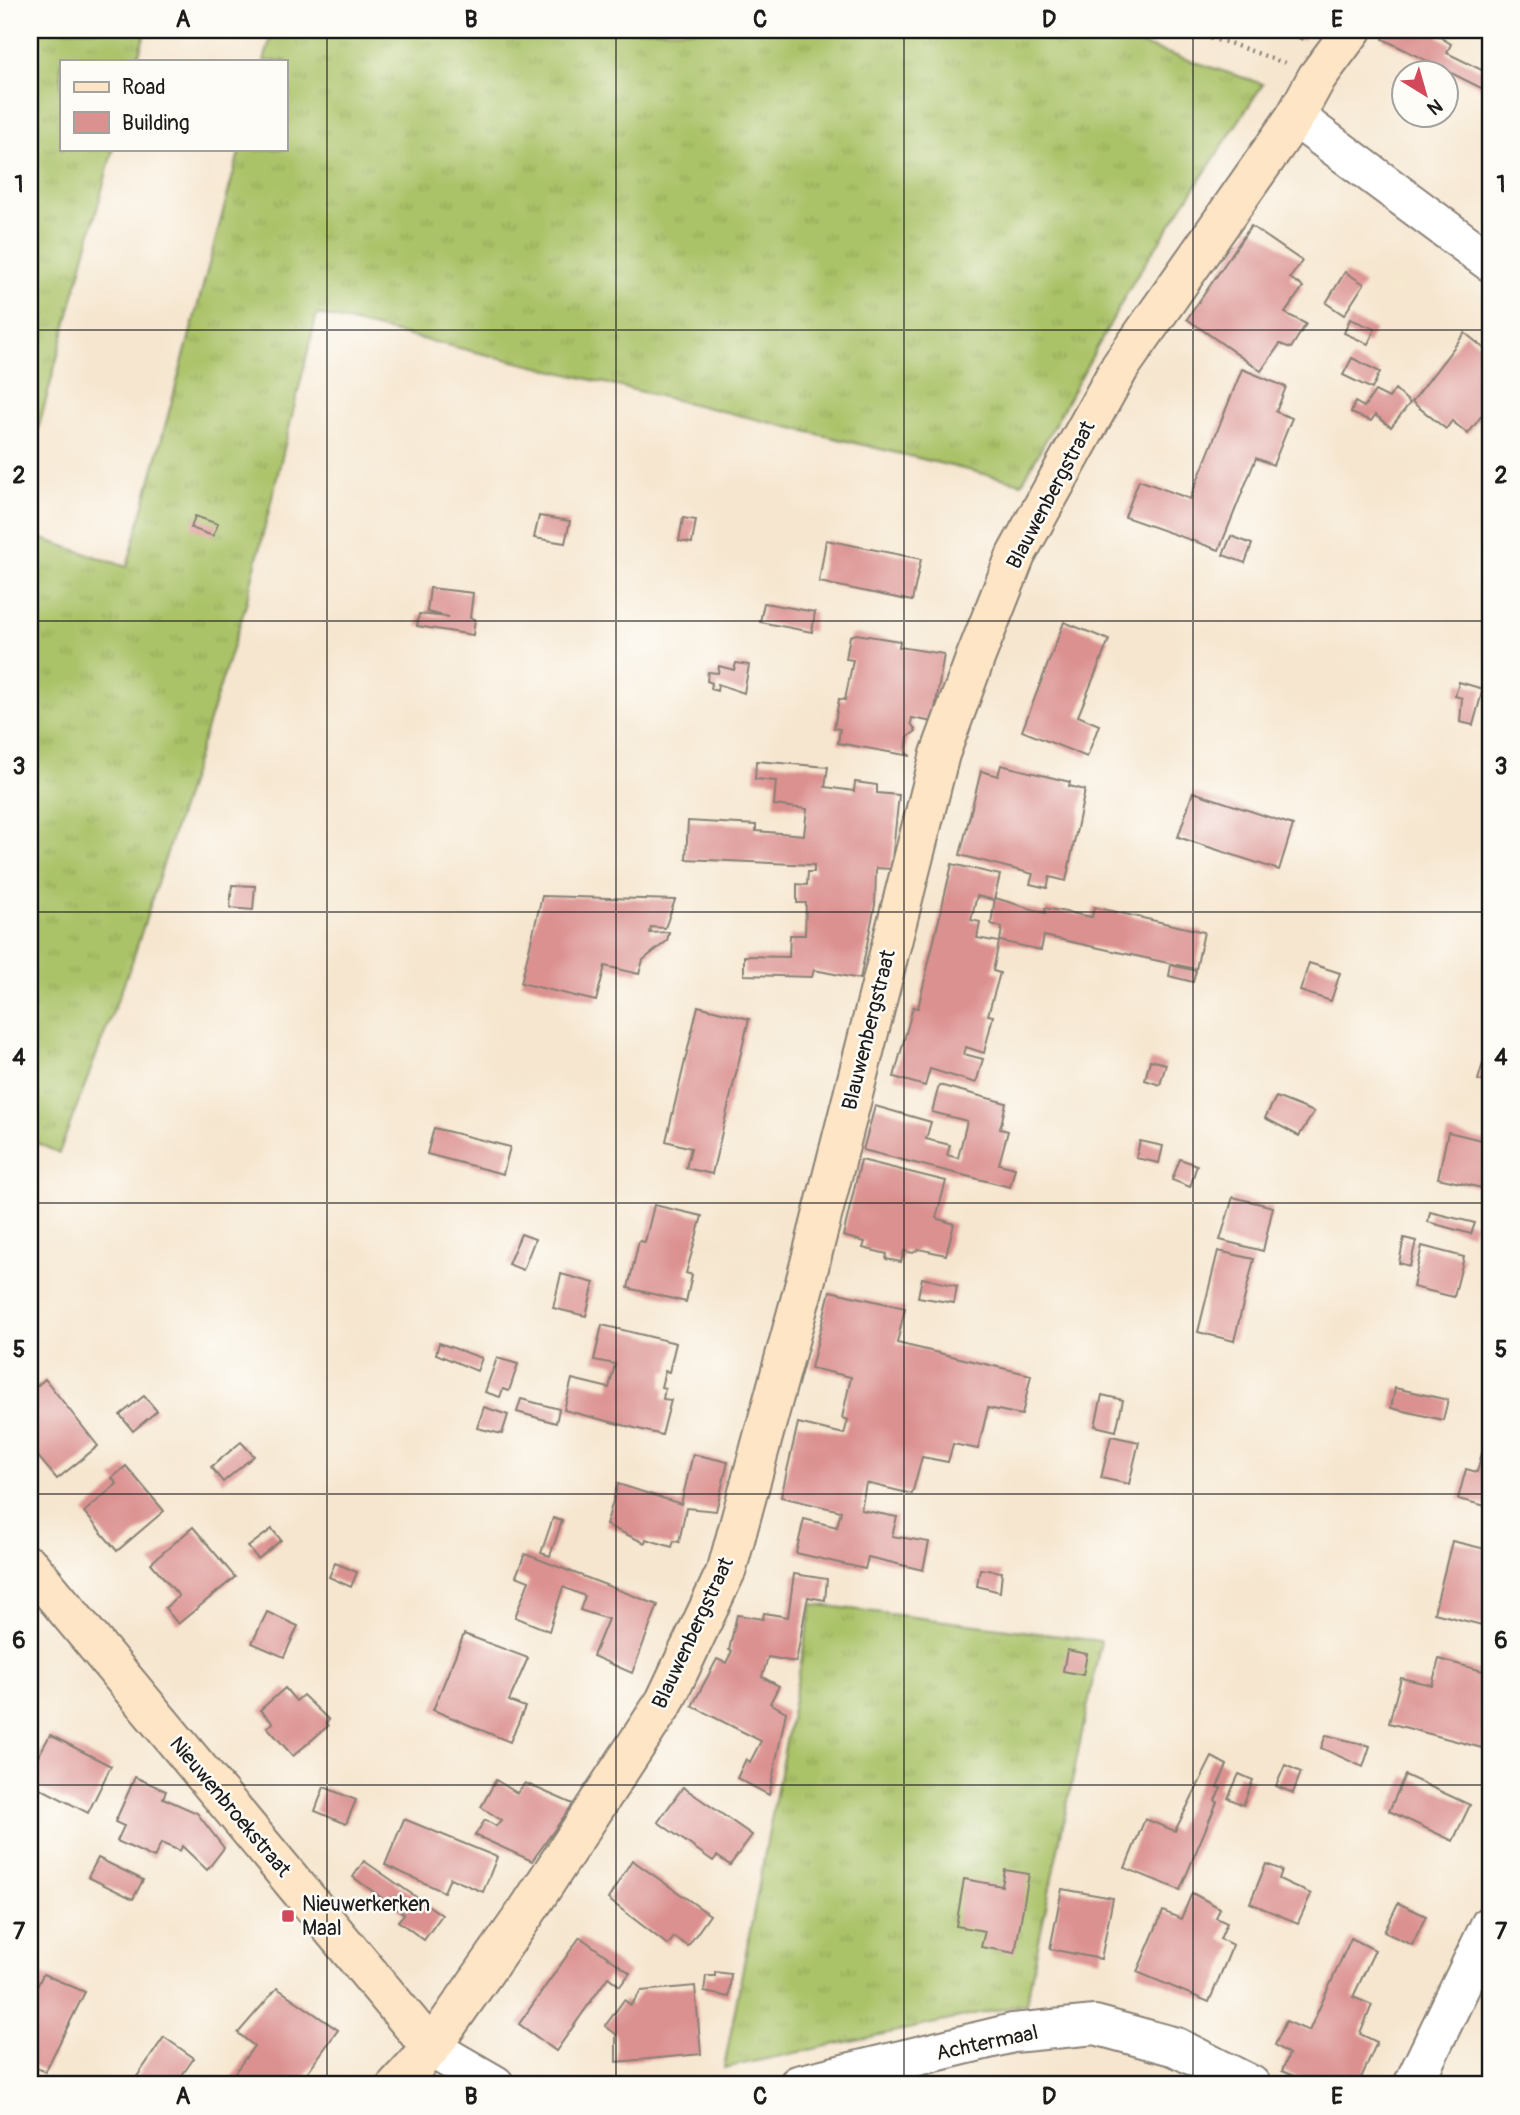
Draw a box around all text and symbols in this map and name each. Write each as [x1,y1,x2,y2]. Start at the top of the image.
text: A [176,5,191,34]
text: B [464,5,478,34]
text: C [753,5,767,34]
text: D [1042,5,1056,34]
text: E [1331,5,1343,34]
legend [60,60,287,150]
north arrow [1390,60,1460,130]
text: Road [122,74,166,101]
text: N [1422,93,1447,120]
text: Building [122,110,189,137]
text: 1 [15,170,24,199]
text: 1 [1497,170,1506,199]
street label: Blauwenbergstraat [1001,416,1102,574]
text: 2 [13,461,26,490]
text: 2 [1495,461,1508,490]
text: 3 [13,752,25,781]
text: 3 [1495,752,1507,781]
street label: Blauwenbergstraat [836,947,902,1113]
text: 4 [12,1043,26,1072]
text: 4 [1494,1043,1508,1072]
text: 5 [13,1335,25,1364]
text: 5 [1495,1335,1507,1364]
street label: Blauwenbergstraat [646,1552,740,1713]
text: 6 [12,1626,26,1655]
text: 6 [1494,1626,1508,1655]
street label: Nieuwenbroekstraat [163,1731,297,1883]
place label: Nieuwerkerken Maal [302,1891,430,1942]
marker: Nieuwerkerken Maal [280,1908,296,1924]
text: 7 [13,1917,26,1946]
text: 7 [1495,1917,1508,1946]
street label: Achtermaal [934,2019,1040,2067]
text: A [176,2082,191,2111]
text: B [464,2082,478,2111]
text: C [753,2082,767,2111]
text: D [1042,2082,1056,2111]
text: E [1331,2082,1343,2111]

